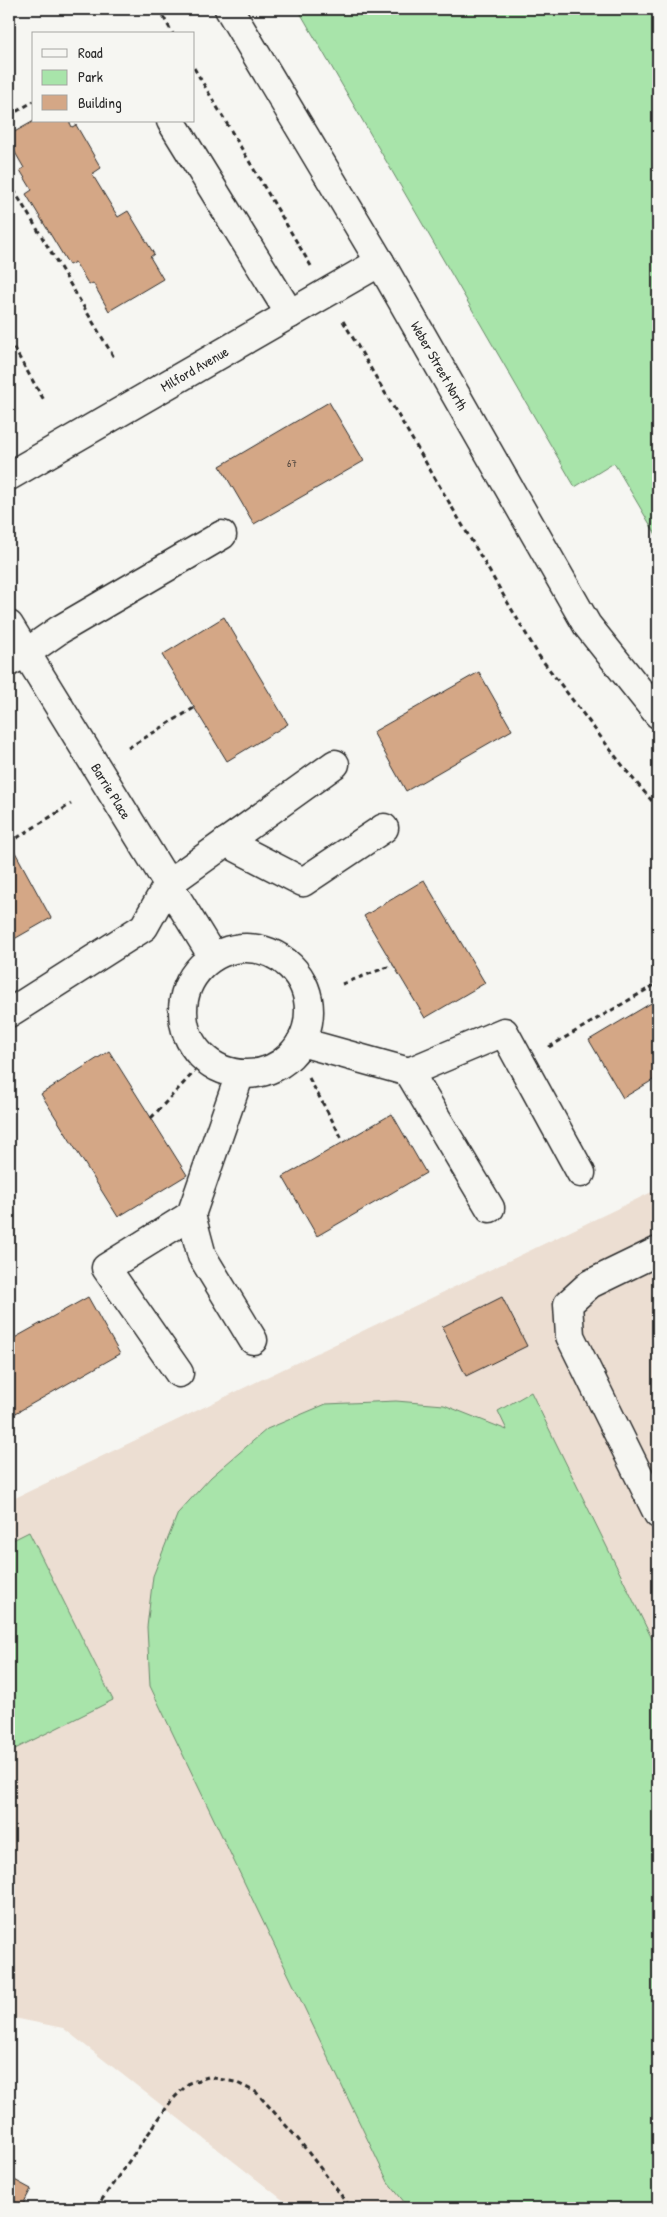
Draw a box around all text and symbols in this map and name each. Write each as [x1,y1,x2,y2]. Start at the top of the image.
legend [32,32,195,122]
text: Road [78,42,103,63]
text: Park [78,66,103,87]
text: Building [78,92,122,113]
street label: Weber Street North [407,318,472,413]
street label: Milford Avenue [157,341,232,396]
house number: 67 [287,456,297,470]
street label: Barrie Place [87,759,136,823]

